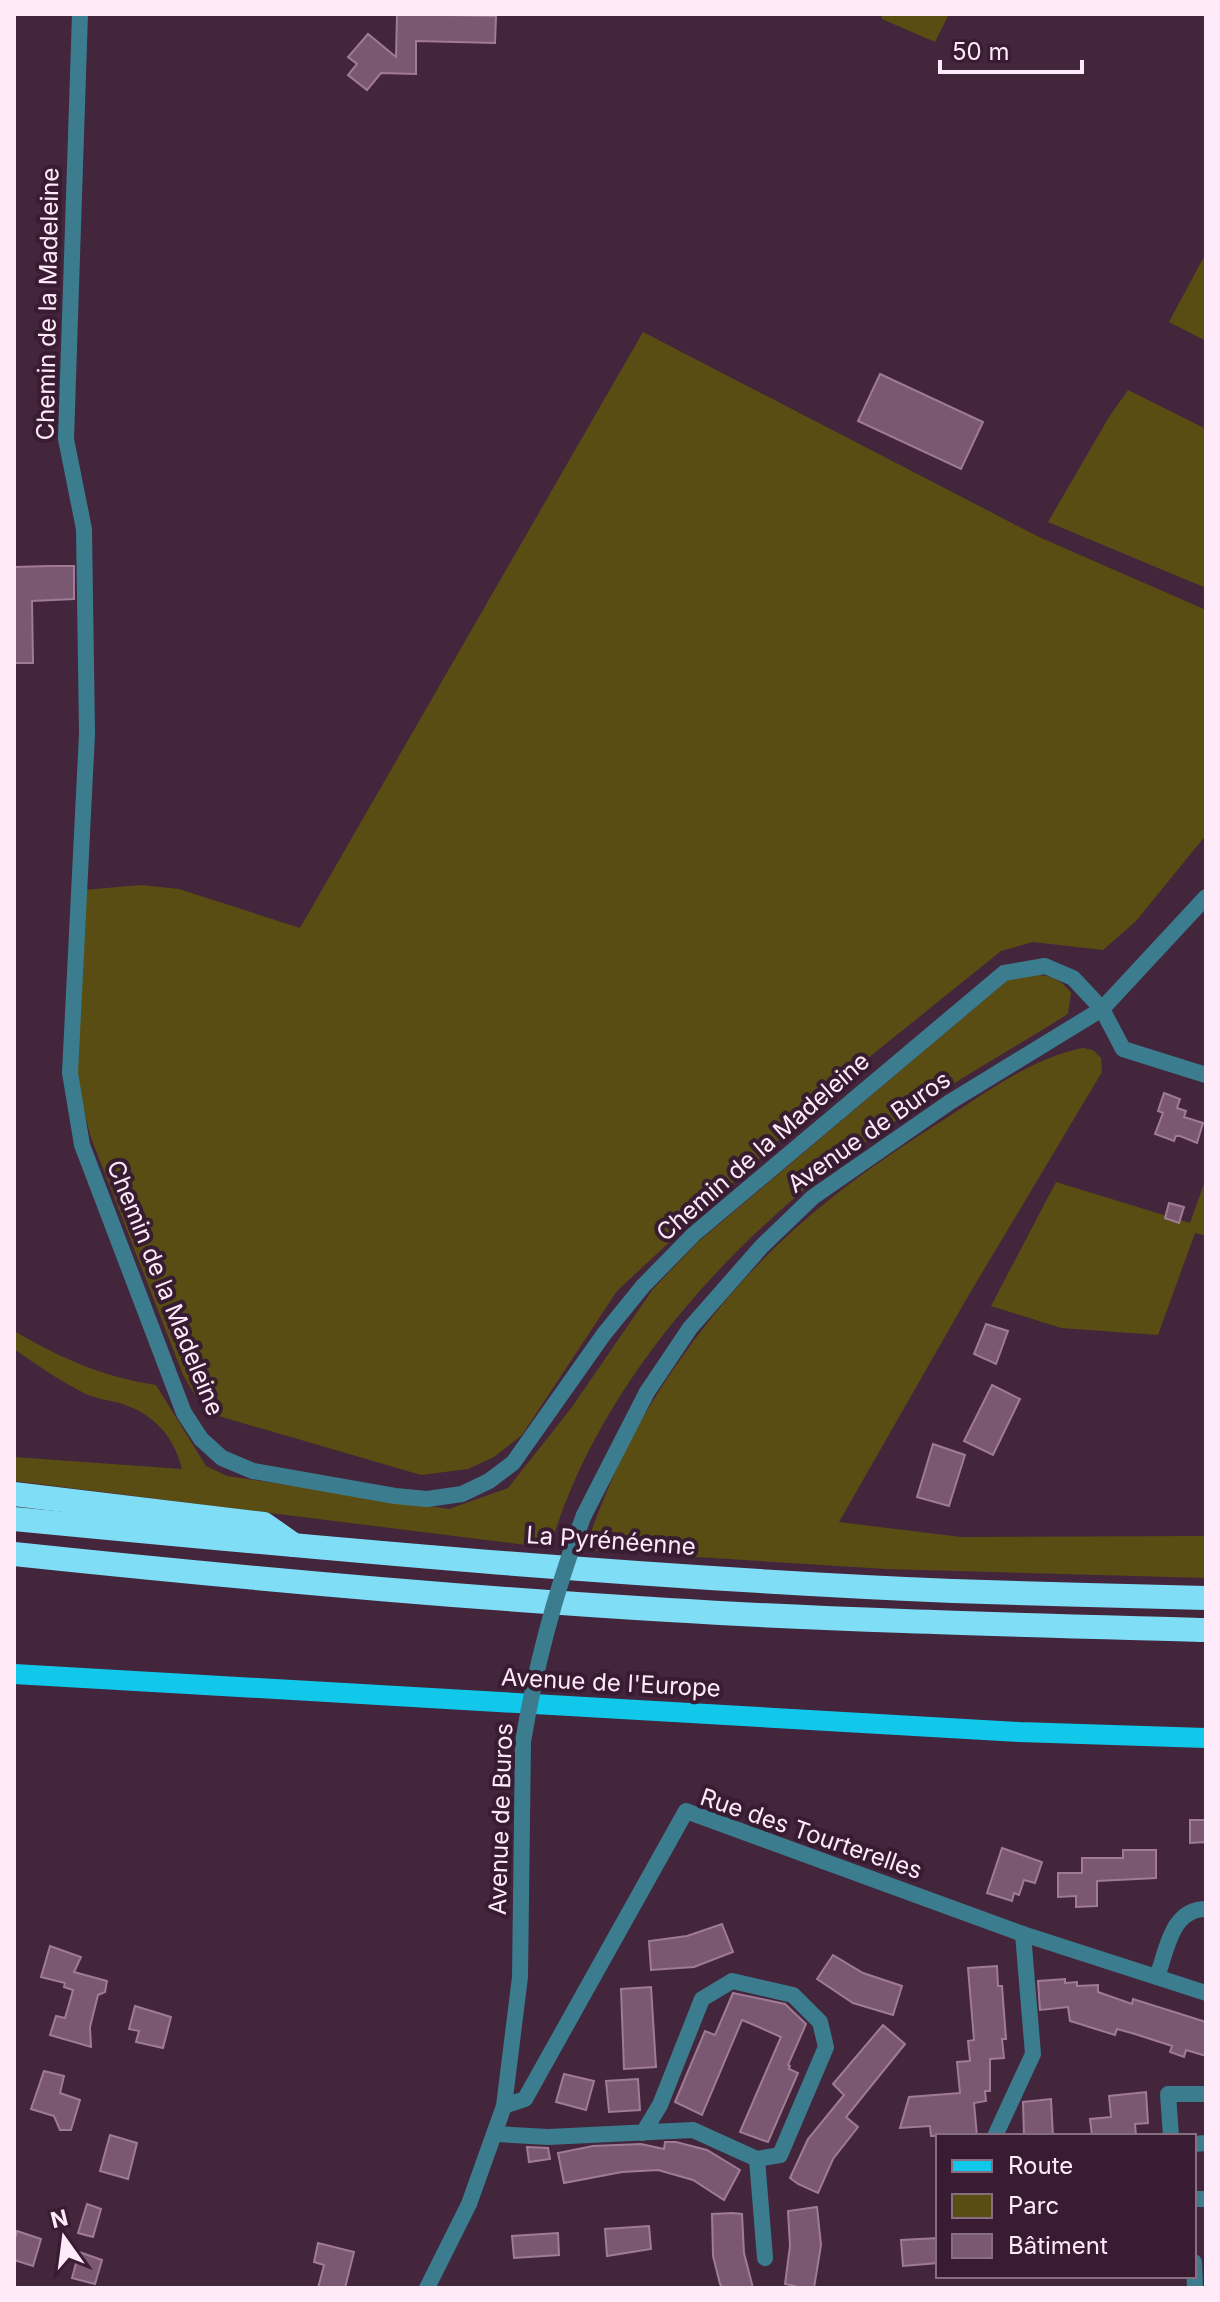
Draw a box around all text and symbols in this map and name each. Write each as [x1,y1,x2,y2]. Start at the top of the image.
scale bar [940,24,1082,74]
text: 50 m [952,37,1010,66]
street label: Chemin de la Madeleine [31,167,64,441]
street label: Chemin de la Madeleine [650,1046,875,1247]
street label: Avenue de Buros [782,1065,956,1199]
street label: Chemin de la Madeleine [101,1156,230,1420]
street label: La Pyrénéenne [525,1520,697,1561]
street label: Avenue de l'Europe [500,1662,722,1703]
street label: Avenue de Buros [483,1722,518,1915]
street label: Rue des Tourterelles [696,1782,926,1885]
legend [936,2134,1196,2278]
text: Route [1008,2151,1073,2180]
text: Parc [1008,2191,1059,2220]
north arrow [24,2198,104,2278]
text: N [48,2204,70,2233]
text: Bâtiment [1008,2231,1108,2260]

